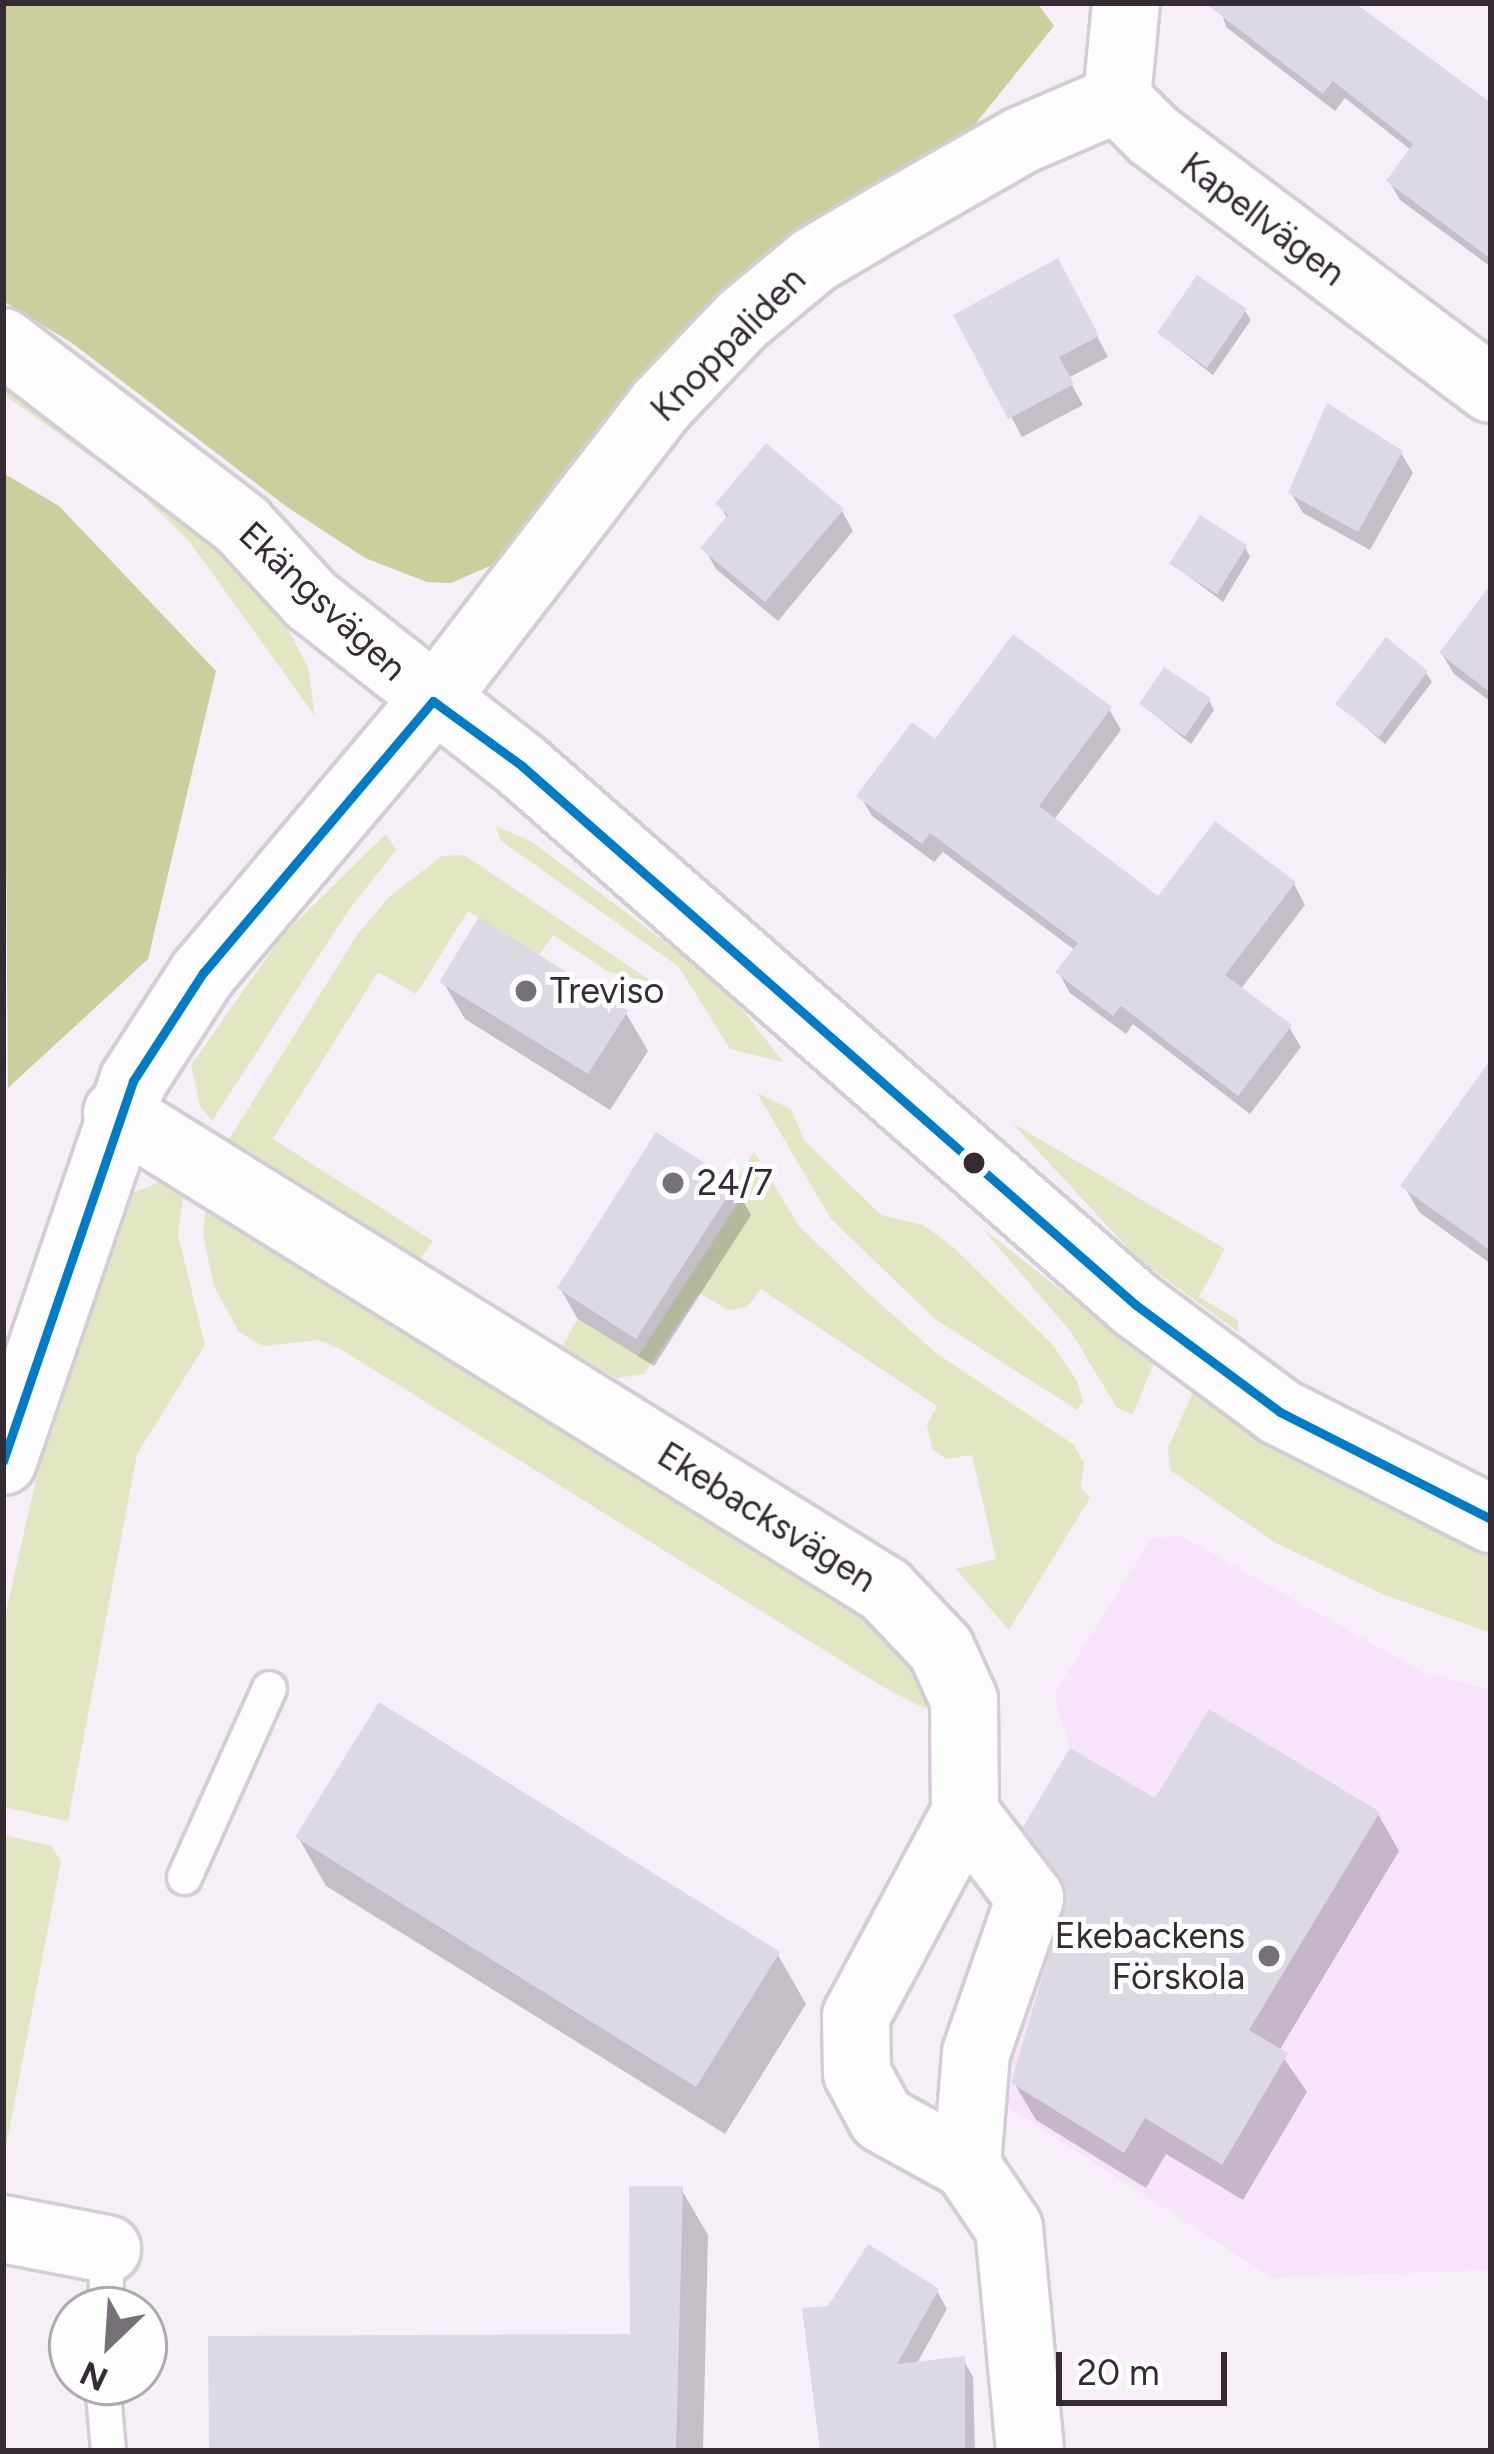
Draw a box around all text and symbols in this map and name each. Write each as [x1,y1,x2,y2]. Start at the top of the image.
street label: Kapellvägen [1172,143,1354,295]
street label: Knoppaliden [642,258,814,430]
street label: Ekängsvägen [230,513,416,689]
place label: Treviso [550,969,664,1013]
marker: Treviso [513,978,539,1004]
unlabelled marker [963,1152,985,1174]
place label: 24/7 [697,1161,773,1205]
marker: 24/7 [660,1170,686,1196]
street label: Ekebacksvägen [650,1433,884,1601]
place label: Ekebackens Förskola [1054,1913,1245,1998]
marker: Ekebackens Förskola [1256,1943,1282,1969]
north arrow [48,2286,168,2406]
scale bar [1062,2328,1233,2402]
text: 20 m [1077,2351,1160,2394]
text: N [74,2353,114,2399]

